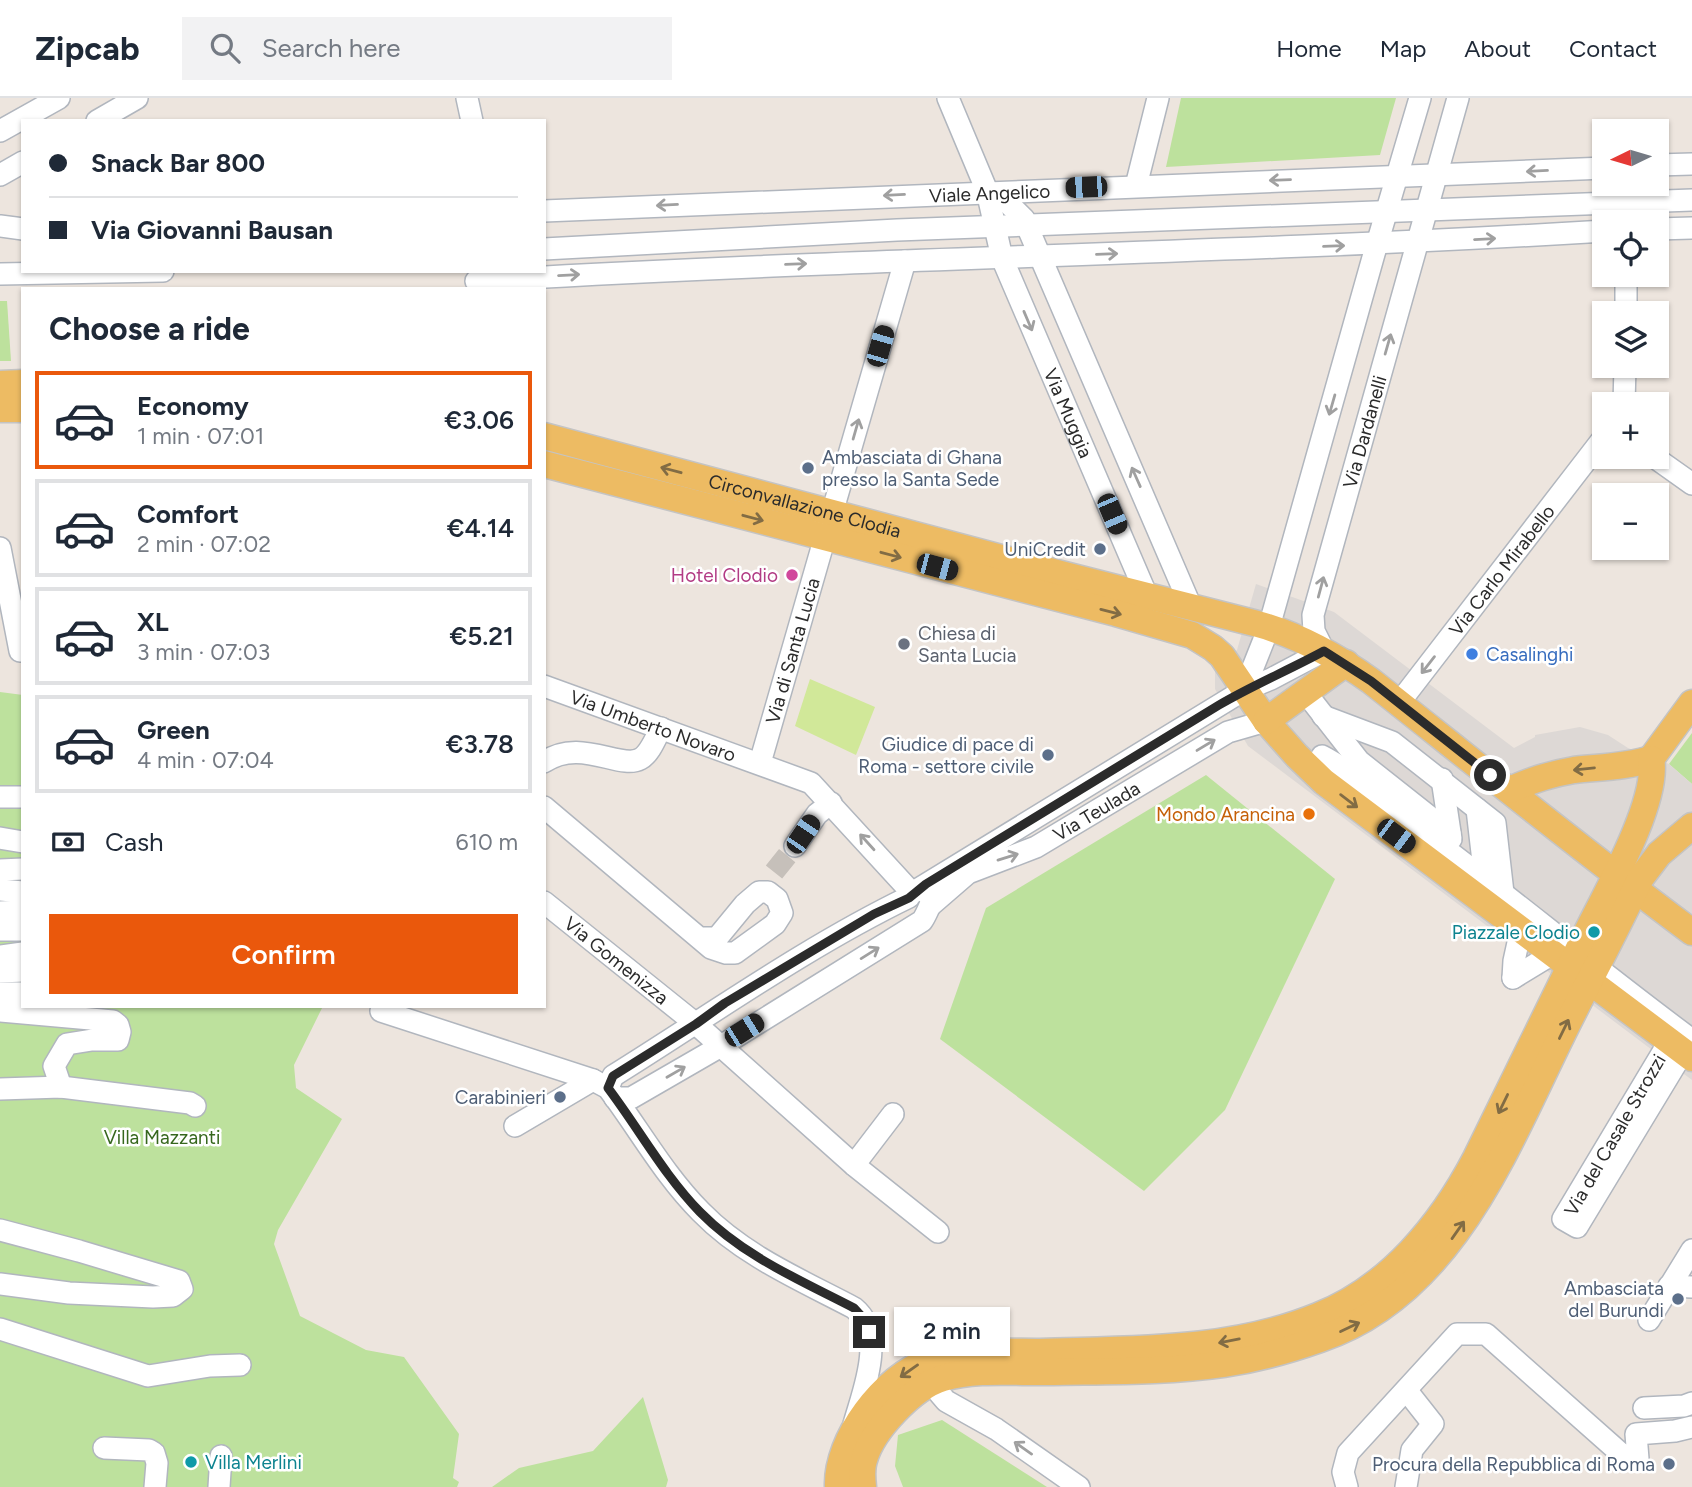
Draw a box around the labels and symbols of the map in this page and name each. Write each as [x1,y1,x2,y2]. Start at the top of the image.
north arrow [1592,119,1670,196]
one-way arrow [1526,165,1548,178]
one-way arrow [1269,174,1292,187]
car [1065,176,1108,198]
street label: Viale Angelico [928,179,1051,207]
one-way arrow [883,189,906,202]
one-way arrow [656,199,679,212]
one-way arrow [1473,232,1496,245]
one-way arrow [1323,240,1346,253]
one-way arrow [1095,247,1118,260]
one-way arrow [784,257,807,270]
one-way arrow [557,269,580,282]
one-way arrow [1023,309,1036,331]
car [865,323,896,369]
one-way arrow [1383,333,1396,355]
street label: Via Muggia [1039,365,1098,461]
street label: Via Dardanelli [1338,373,1391,491]
one-way arrow [1324,394,1337,416]
one-way arrow [851,418,864,440]
place label: Ambasciata di Ghana presso la Santa Sede [822,446,1002,491]
marker: Ambasciata di Ghana presso la Santa Sede [800,460,816,476]
one-way arrow [660,463,683,476]
one-way arrow [1128,467,1141,488]
street label: Circonvallazione Clodia [706,469,904,542]
car [1095,491,1130,537]
street label: Via Carlo Mirabello [1444,500,1559,640]
one-way arrow [741,512,763,525]
place label: UniCredit [1004,538,1086,561]
marker: UniCredit [1092,541,1108,557]
one-way arrow [879,549,901,562]
car [914,551,961,583]
place label: Hotel Clodio [671,564,778,587]
marker: Hotel Clodio [784,567,800,583]
street label: Via di Santa Lucia [760,575,824,726]
one-way arrow [1315,576,1328,599]
one-way arrow [1099,606,1122,619]
place label: Chiesa di Santa Lucia [918,622,1016,667]
marker: Chiesa di Santa Lucia [896,636,912,652]
place label: Casalinghi [1486,643,1573,666]
marker: Casalinghi [1464,646,1480,662]
one-way arrow [1421,655,1436,674]
street label: Via Umberto Novaro [567,685,739,766]
place label: Giudice di pace di Roma - settore civile [858,733,1034,778]
one-way arrow [1195,738,1215,752]
marker: Giudice di pace di Roma - settore civile [1040,747,1056,763]
route start [1474,759,1506,791]
one-way arrow [1573,763,1596,776]
street label: Via Teulada [1049,776,1144,846]
one-way arrow [1339,793,1358,808]
place label: Mondo Arancina [1156,803,1295,826]
marker: Mondo Arancina [1301,806,1317,822]
car [783,811,824,857]
car [1373,815,1420,857]
one-way arrow [858,834,875,851]
one-way arrow [997,850,1019,863]
street label: Via Gomenizza [560,911,673,1009]
place label: Piazzale Clodio [1452,921,1580,944]
marker: Piazzale Clodio [1586,924,1602,940]
one-way arrow [860,946,879,961]
car [721,1010,768,1050]
one-way arrow [1558,1019,1572,1040]
street label: Via del Casale Strozzi [1559,1050,1671,1220]
one-way arrow [665,1065,686,1078]
place label: Carabinieri [455,1086,546,1109]
marker: Carabinieri [552,1089,568,1105]
one-way arrow [1496,1093,1510,1114]
park label: Villa Mazzanti [104,1126,220,1149]
one-way arrow [1451,1221,1465,1240]
place label: Ambasciata del Burundi [1564,1277,1664,1322]
marker: Ambasciata del Burundi [1670,1291,1686,1307]
callout: 2 min [894,1308,1009,1356]
route end [853,1316,885,1348]
one-way arrow [1339,1320,1360,1333]
one-way arrow [1218,1334,1241,1348]
one-way arrow [900,1364,919,1379]
one-way arrow [1014,1441,1033,1455]
place label: Villa Merlini [205,1451,302,1474]
place label: Procura della Repubblica di Roma [1372,1453,1655,1476]
marker: Villa Merlini [183,1454,199,1470]
marker: Procura della Repubblica di Roma [1661,1456,1677,1472]

